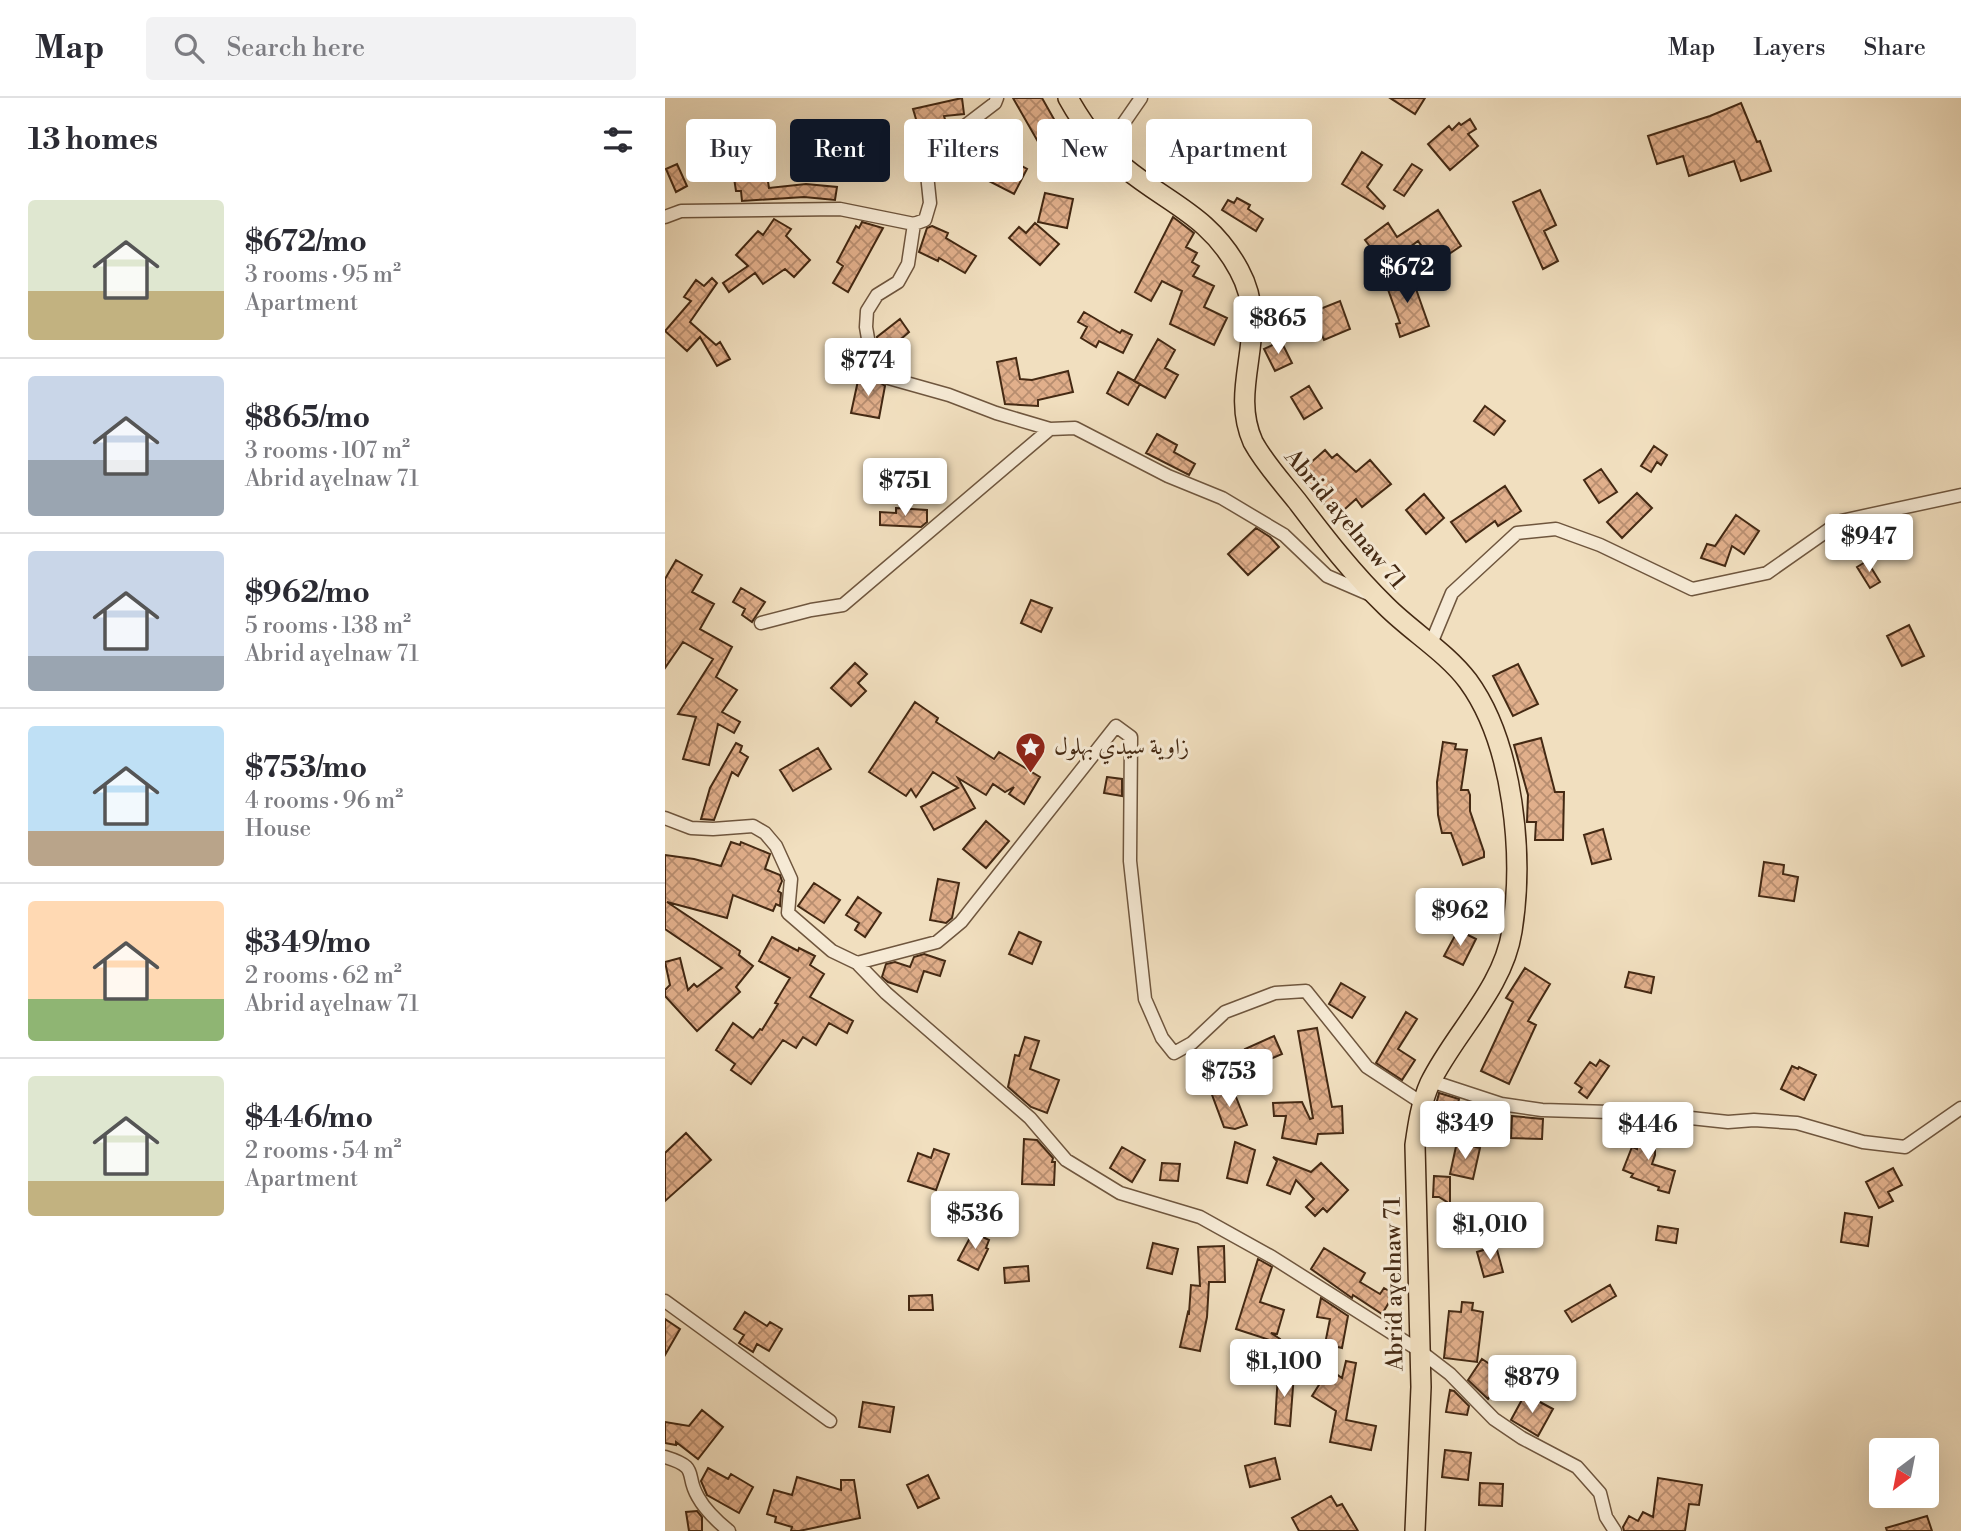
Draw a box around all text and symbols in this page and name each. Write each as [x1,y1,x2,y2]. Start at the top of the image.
search box [146,17,636,80]
text: Map [35,28,104,69]
icon: search [170,29,208,67]
text: Search here [226,32,365,64]
text: Map [1668,33,1715,63]
text: Layers [1753,33,1825,63]
text: Share [1863,33,1926,63]
chip: Buy [686,119,776,182]
chip: Rent [790,119,890,182]
chip: Filters [904,119,1023,182]
chip: New [1037,119,1132,182]
chip: Apartment [1146,119,1312,182]
text: 13 homes [28,121,158,159]
icon: filters [599,121,637,159]
text: $672/mo [245,223,367,261]
icon: home [84,228,168,312]
pin: $672 [1366,246,1448,305]
text: $672 [1380,254,1434,282]
text: 3 rooms · 95 m² [245,261,401,289]
text: Apartment [245,289,358,317]
pin: $865 [1237,296,1319,356]
text: $865 [1249,305,1307,333]
pin: $774 [827,338,909,398]
text: $774 [841,347,895,375]
text: $865/mo [245,399,370,437]
icon: home [84,404,168,488]
text: 3 rooms · 107 m² [245,437,410,465]
street label: Abrid aɣelnaw 71 [1278,443,1412,595]
pin: $751 [864,458,946,518]
text: Abrid aɣelnaw 71 [245,465,419,493]
text: $751 [879,467,931,495]
pin: $947 [1828,514,1910,574]
text: $947 [1841,523,1897,551]
text: $962/mo [245,574,370,612]
icon: home [84,579,168,663]
text: 5 rooms · 138 m² [245,612,411,640]
text: Abrid aɣelnaw 71 [245,640,419,668]
place icon: زاوية سيدي بهلول [1014,730,1048,774]
place label: زاوية سيدي بهلول [1054,733,1189,765]
text: $753/mo [245,749,367,787]
icon: home [84,754,168,838]
text: 4 rooms · 96 m² [245,787,403,815]
text: House [245,815,311,843]
pin: $962 [1419,888,1501,948]
text: $962 [1431,897,1489,925]
text: $349/mo [245,924,371,962]
icon: home [84,929,168,1013]
text: 2 rooms · 62 m² [245,962,402,990]
text: Abrid aɣelnaw 71 [245,990,419,1018]
pin: $753 [1188,1049,1270,1109]
text: $753 [1202,1058,1256,1086]
text: $446/mo [245,1099,373,1137]
pin: $349 [1424,1102,1506,1161]
pin: $446 [1607,1102,1689,1162]
icon: home [84,1104,168,1188]
text: $349 [1436,1110,1494,1138]
text: $446 [1618,1111,1678,1139]
text: 2 rooms · 54 m² [245,1137,402,1165]
text: Apartment [245,1165,358,1193]
pin: $536 [934,1192,1016,1251]
street label: Abrid aɣelnaw 71 [1378,1197,1410,1372]
text: $536 [947,1200,1003,1228]
pin: $1,010 [1433,1202,1547,1262]
text: $1,010 [1452,1211,1528,1239]
pin: $1,100 [1227,1340,1341,1399]
text: $1,100 [1246,1348,1322,1376]
pin: $879 [1491,1356,1573,1415]
text: $879 [1504,1364,1560,1392]
north arrow [1869,1438,1939,1508]
map controls [1869,1438,1939,1508]

